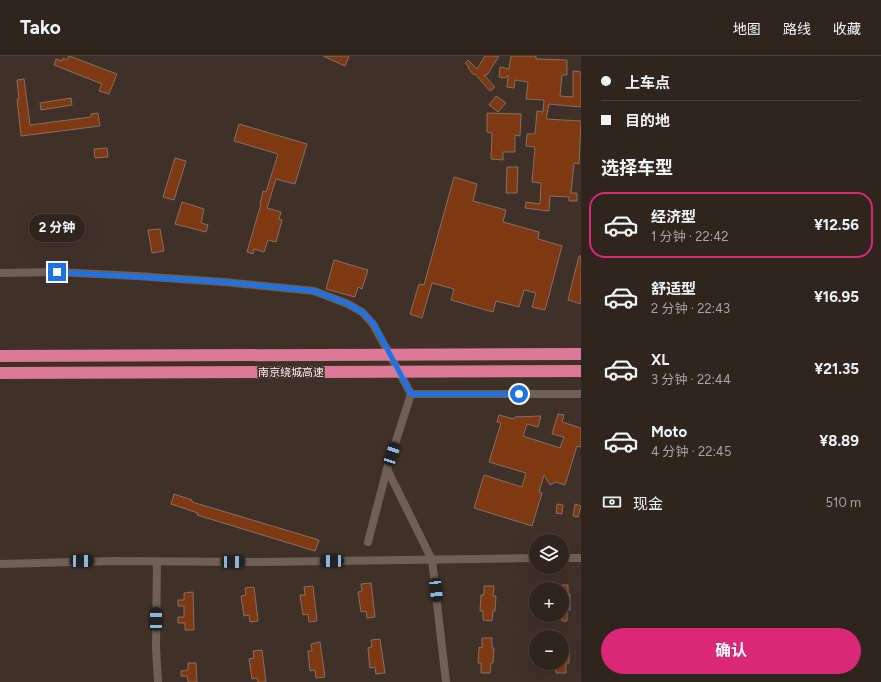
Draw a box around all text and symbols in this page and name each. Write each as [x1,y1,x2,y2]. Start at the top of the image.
text: Tako [20,16,61,39]
text: 地图 [733,21,761,38]
text: 路线 [783,21,811,38]
text: 收藏 [833,21,861,38]
text: 上车点 [625,74,670,92]
text: 目的地 [625,112,670,130]
text: 选择车型 [601,157,673,179]
icon: car [603,207,639,243]
text: 经济型 [651,208,696,226]
callout: 2 分钟 [29,214,85,242]
text: ¥12.56 [814,216,859,234]
text: 2 分钟 [39,220,75,235]
text: 1 分钟 · 22:42 [651,229,728,244]
route end [48,263,66,281]
icon: car [603,279,639,315]
text: 舒适型 [651,280,696,298]
text: ¥16.95 [814,288,859,306]
text: 2 分钟 · 22:43 [651,301,730,316]
icon: car [603,351,639,387]
text: XL [651,351,669,369]
text: ¥21.35 [814,360,859,378]
street label: 南京绕城高速 [258,366,324,379]
text: 3 分钟 · 22:44 [651,372,731,387]
route start [510,385,528,403]
icon: car [603,423,639,459]
text: Moto [651,423,687,441]
text: ¥8.89 [819,432,859,450]
car [383,441,401,467]
text: 4 分钟 · 22:45 [651,444,731,459]
icon: cash [601,491,623,513]
text: 现金 [633,495,663,513]
text: 510 m [826,495,861,510]
map controls [529,534,569,670]
button: layers [529,534,569,574]
car [70,555,94,567]
car [320,555,344,567]
car [221,556,245,568]
car [429,577,443,603]
button: + [529,582,569,622]
car [150,607,162,631]
button: 确认 [601,628,861,674]
button: − [529,630,569,670]

